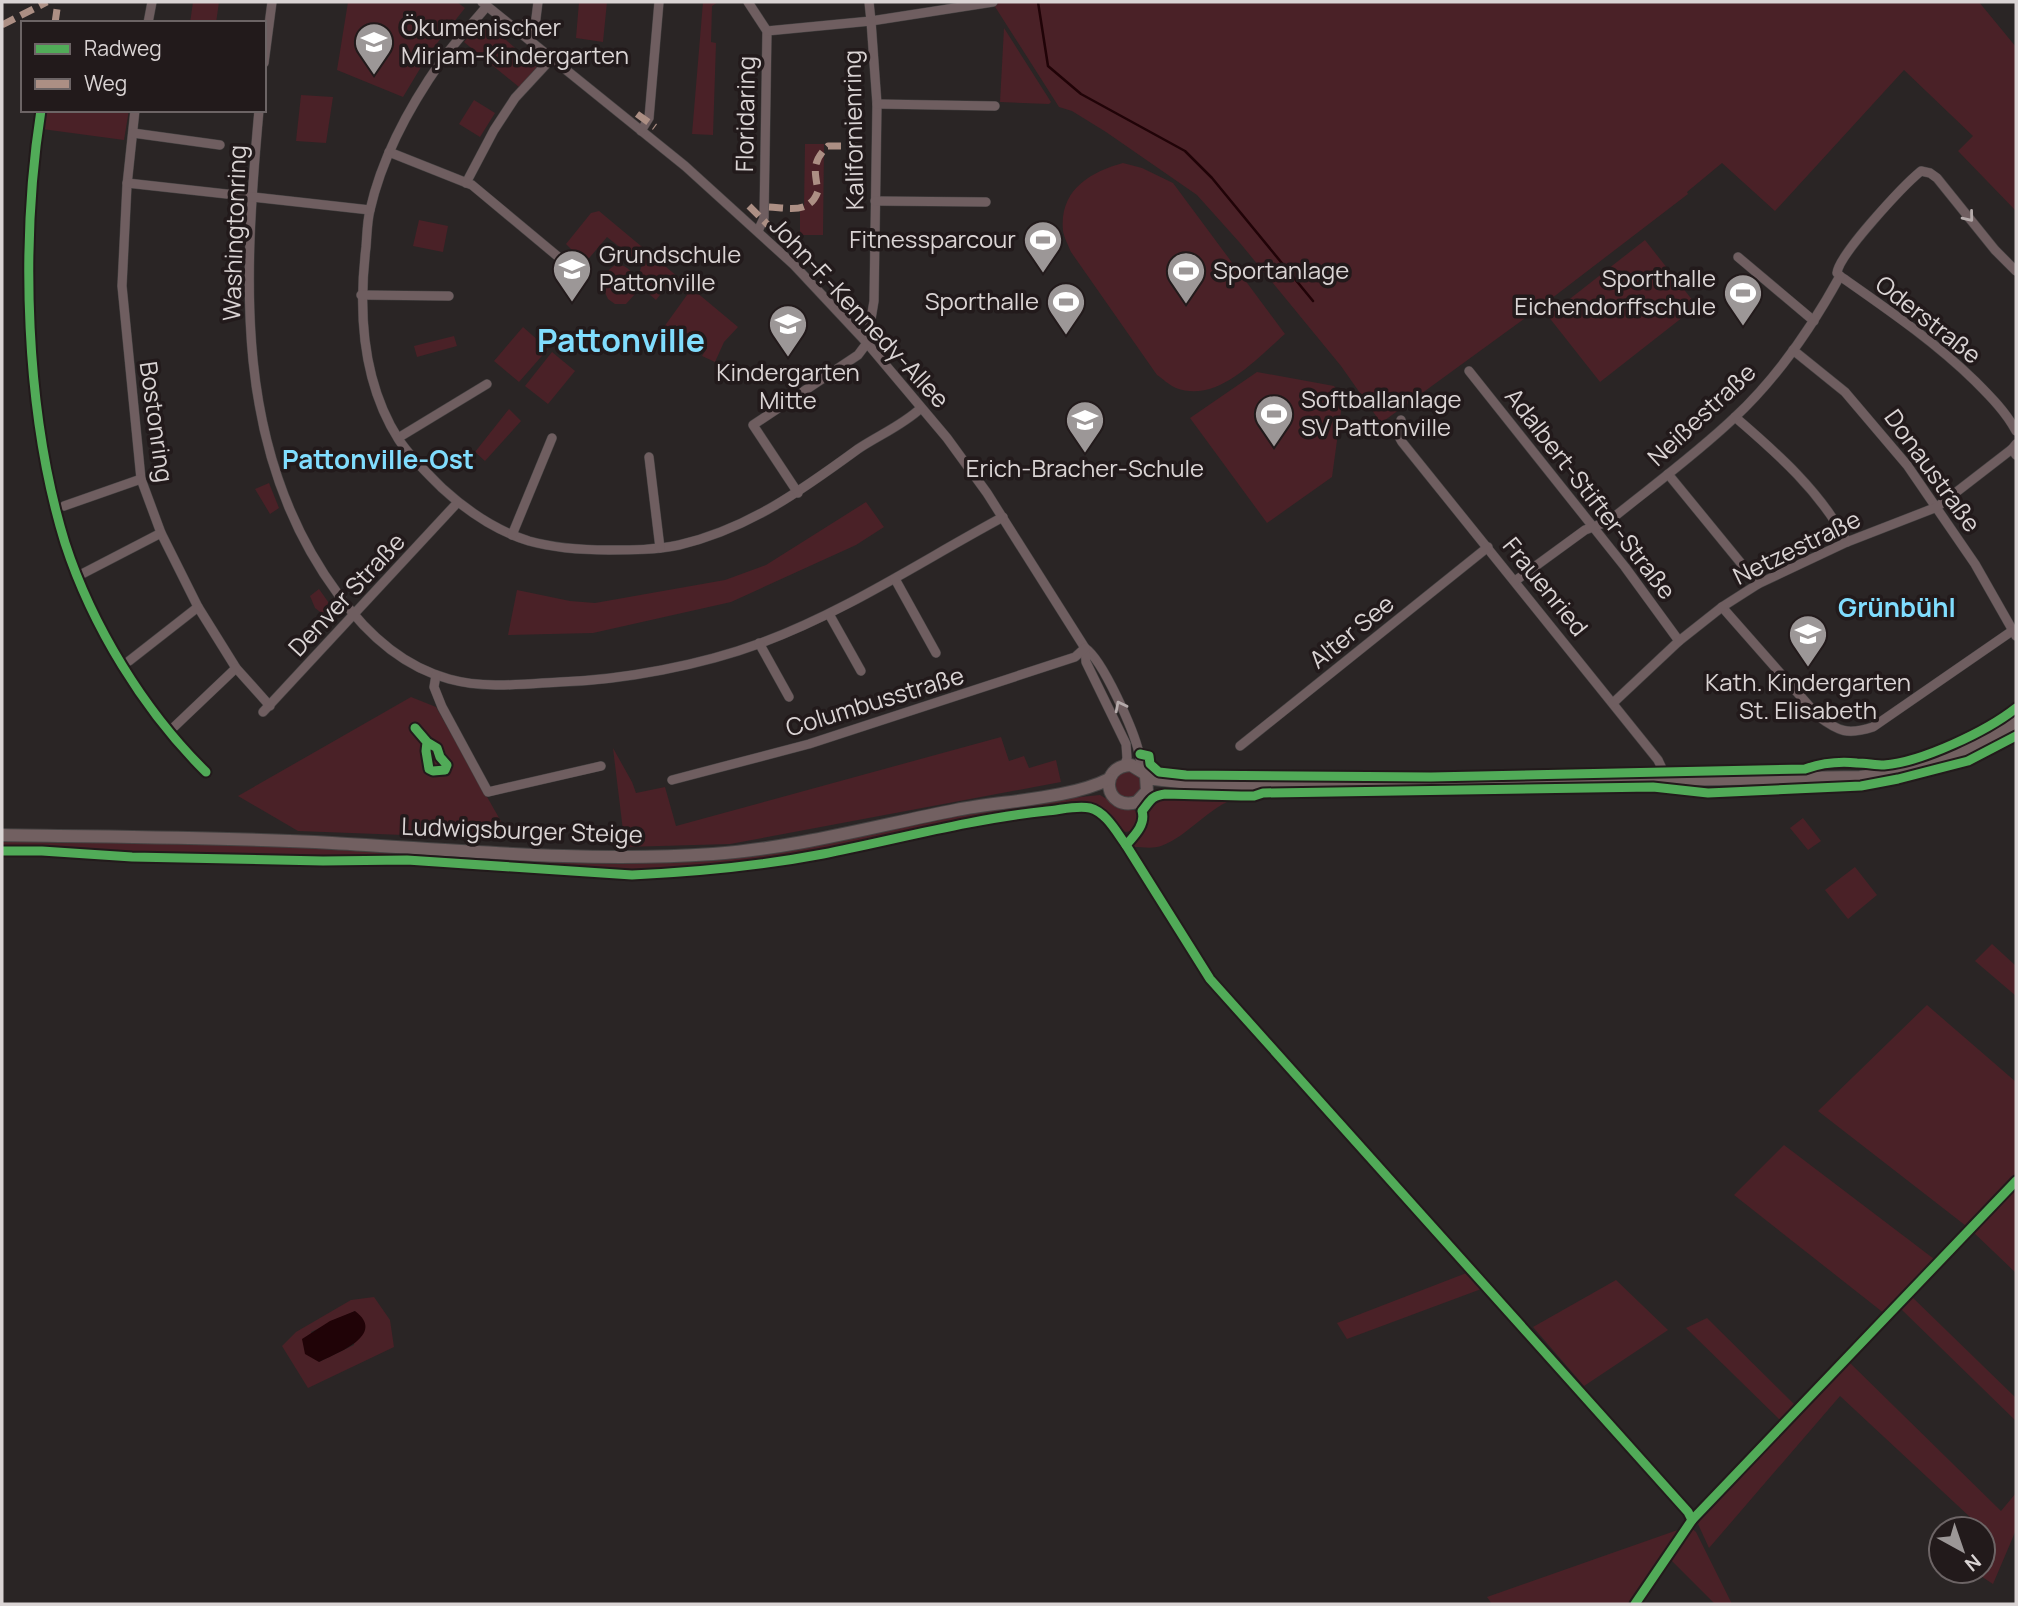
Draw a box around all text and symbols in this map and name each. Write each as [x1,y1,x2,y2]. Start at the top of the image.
place label: Ökumenischer Mirjam-Kindergarten [401,10,629,71]
legend [21,21,266,112]
school or university icon: Ökumenischer Mirjam-Kindergarten [353,21,395,76]
text: Radweg [84,34,162,62]
street label: Kalifornienring [835,50,870,210]
street label: Floridaring [727,55,762,172]
text: Weg [84,69,127,97]
street label: Washingtonring [214,144,253,321]
street label: John-F.-Kennedy-Allee [763,209,957,415]
one-way arrow [1961,209,1973,222]
sports icon: Fitnessparcour [1022,219,1064,274]
place label: Fitnessparcour [849,222,1016,255]
place label: Grundschule Pattonville [599,237,741,298]
school or university icon: Grundschule Pattonville [551,248,593,303]
sports icon: Sportanlage [1165,250,1207,305]
place label: Sportanlage [1213,253,1349,286]
place label: Sporthalle Eichendorffschule [1514,261,1716,322]
street label: Oderstraße [1869,267,1989,371]
sports icon: Sporthalle Eichendorffschule [1722,272,1764,327]
sports icon: Sporthalle [1045,281,1087,336]
place label: Sporthalle [925,284,1039,317]
school or university icon: Kindergarten Mitte [767,303,809,358]
district label: Pattonville [537,318,705,362]
place label: Kindergarten Mitte [716,355,860,416]
street label: Neißestraße [1640,355,1762,473]
street label: Bostonring [133,359,182,484]
street label: Adalbert-Stifter-Straße [1498,381,1684,606]
place label: Softballanlage SV Pattonville [1301,382,1462,443]
sports icon: Softballanlage SV Pattonville [1253,393,1295,448]
school or university icon: Erich-Bracher-Schule [1064,399,1106,454]
street label: Donaustraße [1877,402,1989,538]
district label: Pattonville-Ost [282,441,474,477]
place label: Erich-Bracher-Schule [966,451,1204,484]
street label: Netzestraße [1727,502,1866,592]
street label: Denver Straße [280,525,412,663]
street label: Frauenried [1496,530,1596,642]
street label: Alter See [1302,586,1400,675]
district label: Grünbühl [1838,589,1956,625]
school or university icon: Kath. Kindergarten St. Elisabeth [1787,613,1829,668]
street label: Columbusstraße [781,658,968,743]
place label: Kath. Kindergarten St. Elisabeth [1705,665,1911,726]
one-way arrow [1115,701,1129,713]
street label: Ludwigsburger Steige [401,809,643,850]
north arrow [1927,1515,1997,1585]
text: N [1959,1549,1987,1577]

